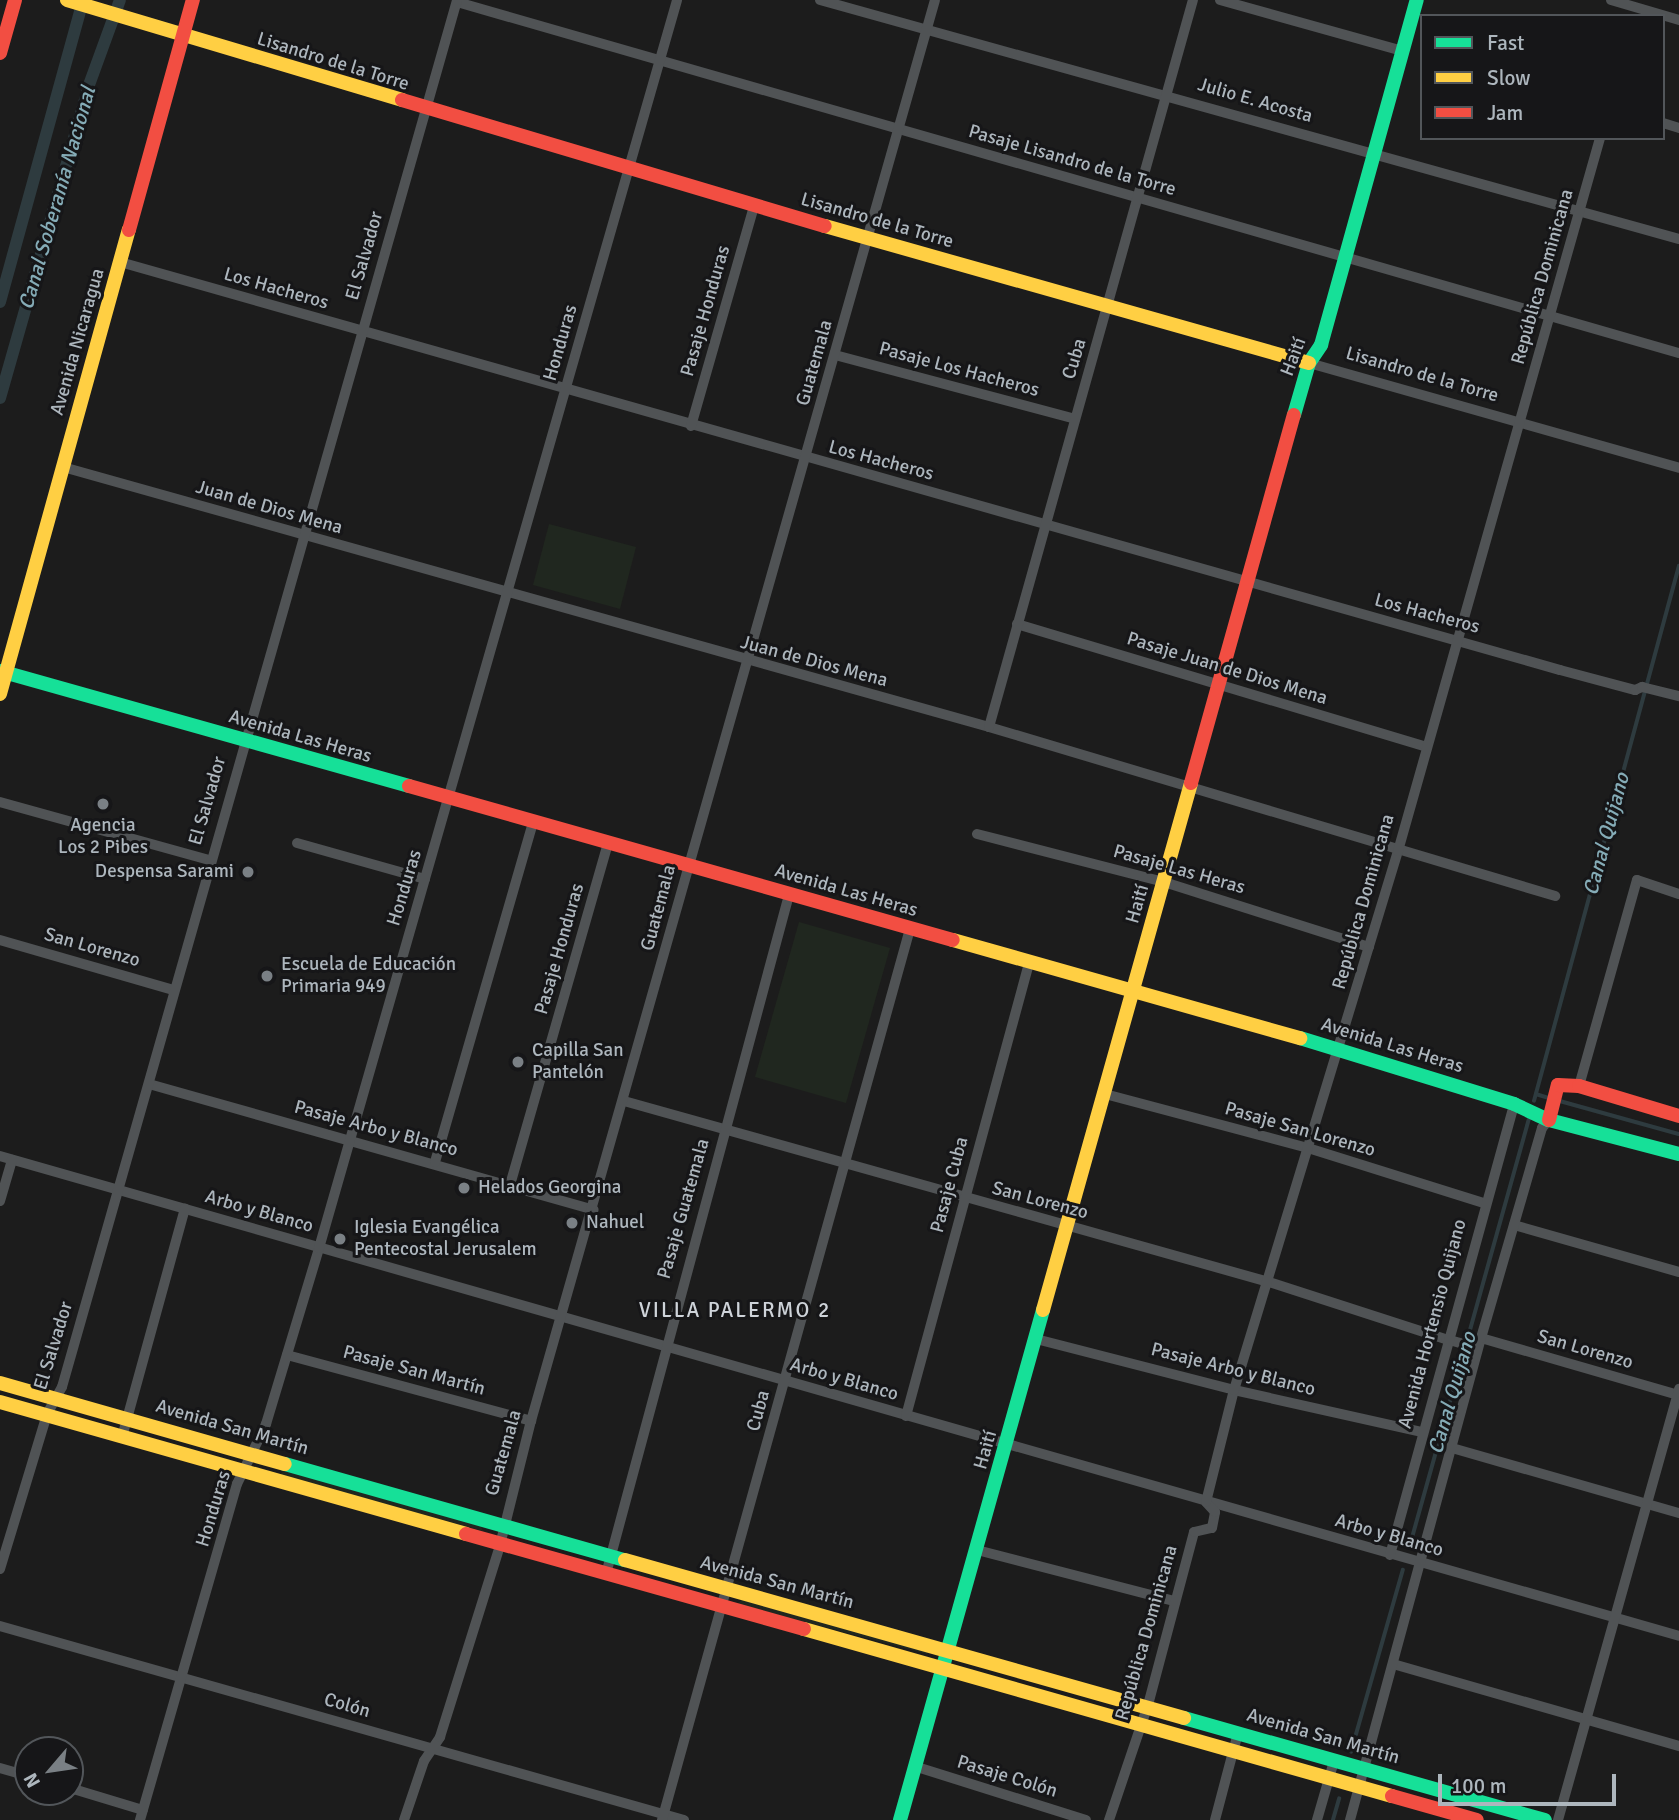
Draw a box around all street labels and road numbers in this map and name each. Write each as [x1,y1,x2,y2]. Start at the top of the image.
street label: Lisandro de la Torre [254,28,412,96]
street label: Julio E. Acosta [1195,74,1315,128]
street label: Pasaje Lisandro de la Torre [966,120,1178,202]
street label: República Dominicana [1507,187,1579,367]
street label: Lisandro de la Torre [798,188,956,254]
street label: El Salvador [341,209,389,303]
street label: Pasaje Honduras [676,243,736,379]
street label: Los Hacheros [221,263,331,315]
street label: Avenida Nicaragua [46,266,110,418]
street label: Honduras [539,302,583,384]
street label: Guatemala [792,318,838,408]
street label: Haití [1276,334,1312,380]
street label: Cuba [1058,336,1092,382]
street label: Pasaje Los Hacheros [876,338,1042,402]
street label: Lisandro de la Torre [1343,342,1501,408]
street label: Los Hacheros [826,436,936,486]
street label: Juan de Dios Mena [193,476,345,540]
street label: Los Hacheros [1372,589,1482,639]
street label: Pasaje Juan de Dios Mena [1124,628,1330,710]
street label: Juan de Dios Mena [738,631,890,693]
street label: Avenida Las Heras [226,706,374,768]
street label: El Salvador [184,754,232,848]
street label: República Dominicana [1328,812,1400,992]
street label: Pasaje Las Heras [1111,840,1247,900]
street label: Honduras [383,847,427,929]
street label: Avenida Las Heras [772,860,920,922]
street label: Guatemala [637,863,681,953]
street label: Pasaje Honduras [530,881,590,1017]
street label: Haití [1122,882,1154,926]
street label: San Lorenzo [41,923,143,973]
street label: Avenida Las Heras [1318,1014,1466,1078]
street label: Pasaje Arbo y Blanco [292,1096,460,1162]
street label: Pasaje San Lorenzo [1222,1098,1378,1162]
street label: Pasaje Cuba [926,1135,974,1235]
street label: Pasaje Guatemala [653,1136,715,1282]
street label: San Lorenzo [989,1177,1091,1225]
street label: Arbo y Blanco [202,1186,316,1238]
street label: Avenida Hortensio Quijano [1394,1217,1472,1431]
street label: El Salvador [30,1299,78,1393]
street label: San Lorenzo [1534,1325,1636,1375]
street label: Pasaje Arbo y Blanco [1148,1339,1318,1401]
street label: Pasaje San Martín [340,1341,488,1401]
street label: Arbo y Blanco [787,1354,901,1406]
street label: Cuba [743,1388,775,1434]
street label: Avenida San Martín [153,1395,311,1461]
street label: Guatemala [481,1408,527,1498]
street label: Haití [970,1428,1002,1472]
street label: Honduras [192,1468,236,1550]
street label: Arbo y Blanco [1332,1510,1446,1562]
street label: República Dominicana [1111,1543,1183,1723]
street label: Avenida San Martín [698,1552,856,1614]
street label: Colón [321,1689,373,1723]
street label: Avenida San Martín [1244,1704,1402,1770]
street label: Pasaje Colón [954,1751,1060,1803]

